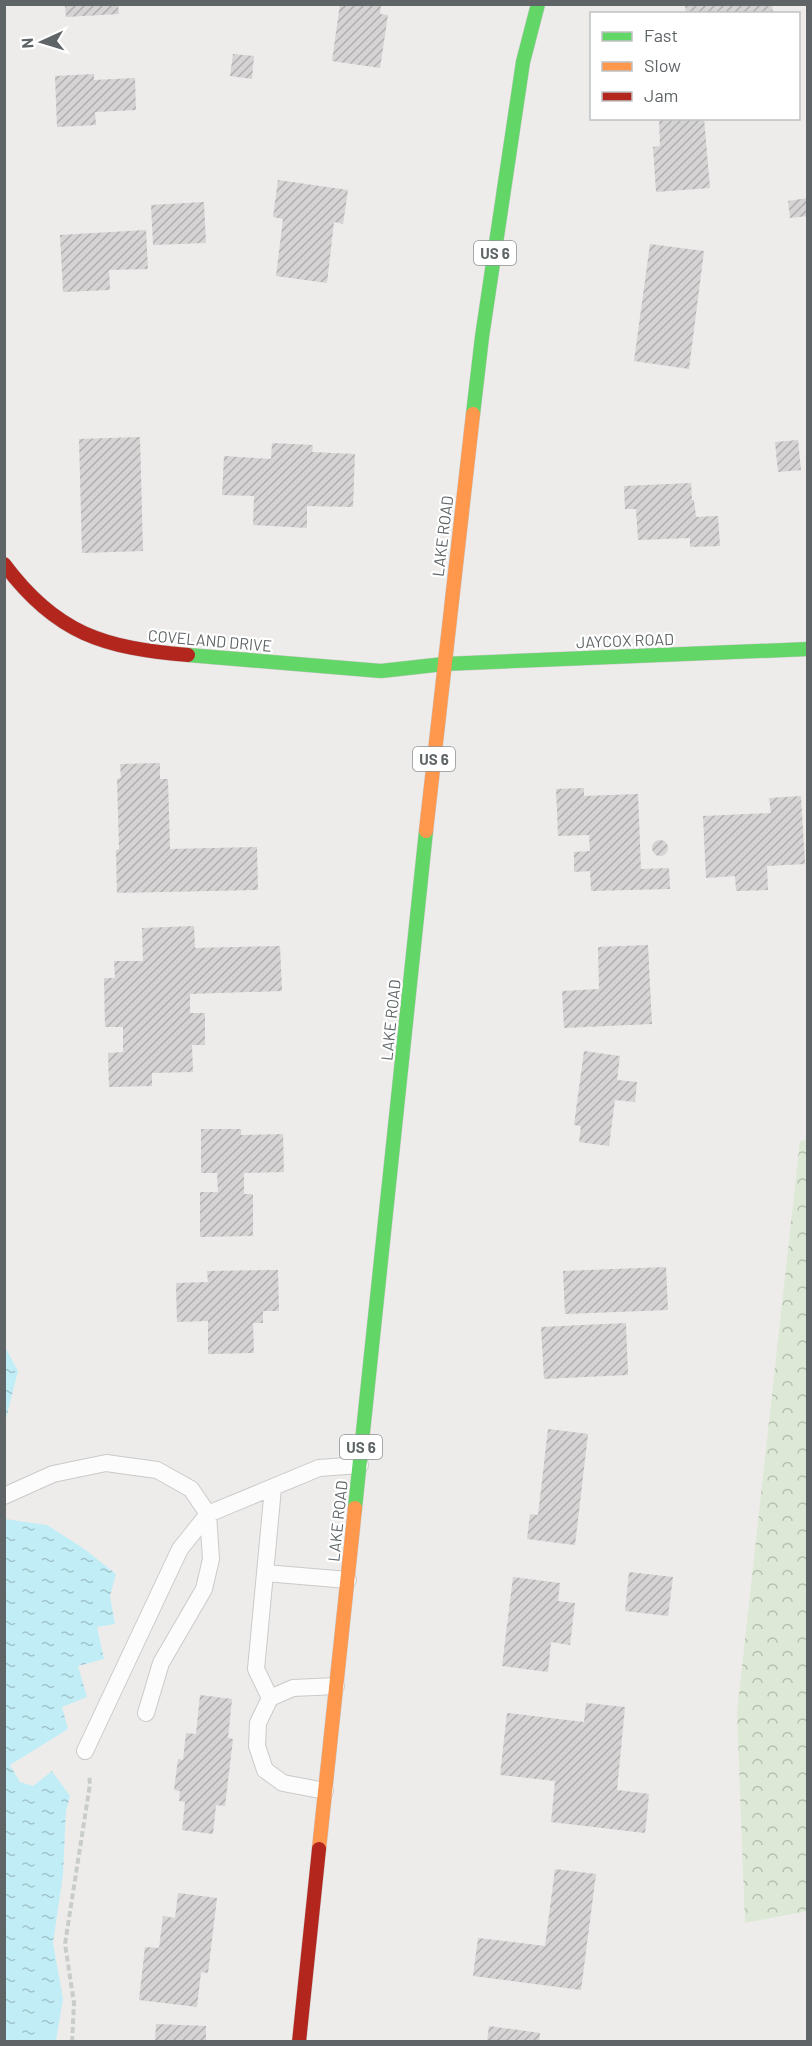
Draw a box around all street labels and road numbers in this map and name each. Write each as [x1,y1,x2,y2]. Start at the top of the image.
road number: US 6 [474,241,516,265]
street label: LAKE ROAD [428,494,456,578]
street label: COVELAND DRIVE [147,625,273,655]
street label: JAYCOX ROAD [576,629,674,651]
road number: US 6 [413,747,455,771]
street label: LAKE ROAD [376,978,404,1062]
road number: US 6 [340,1435,382,1459]
street label: LAKE ROAD [323,1479,351,1563]

